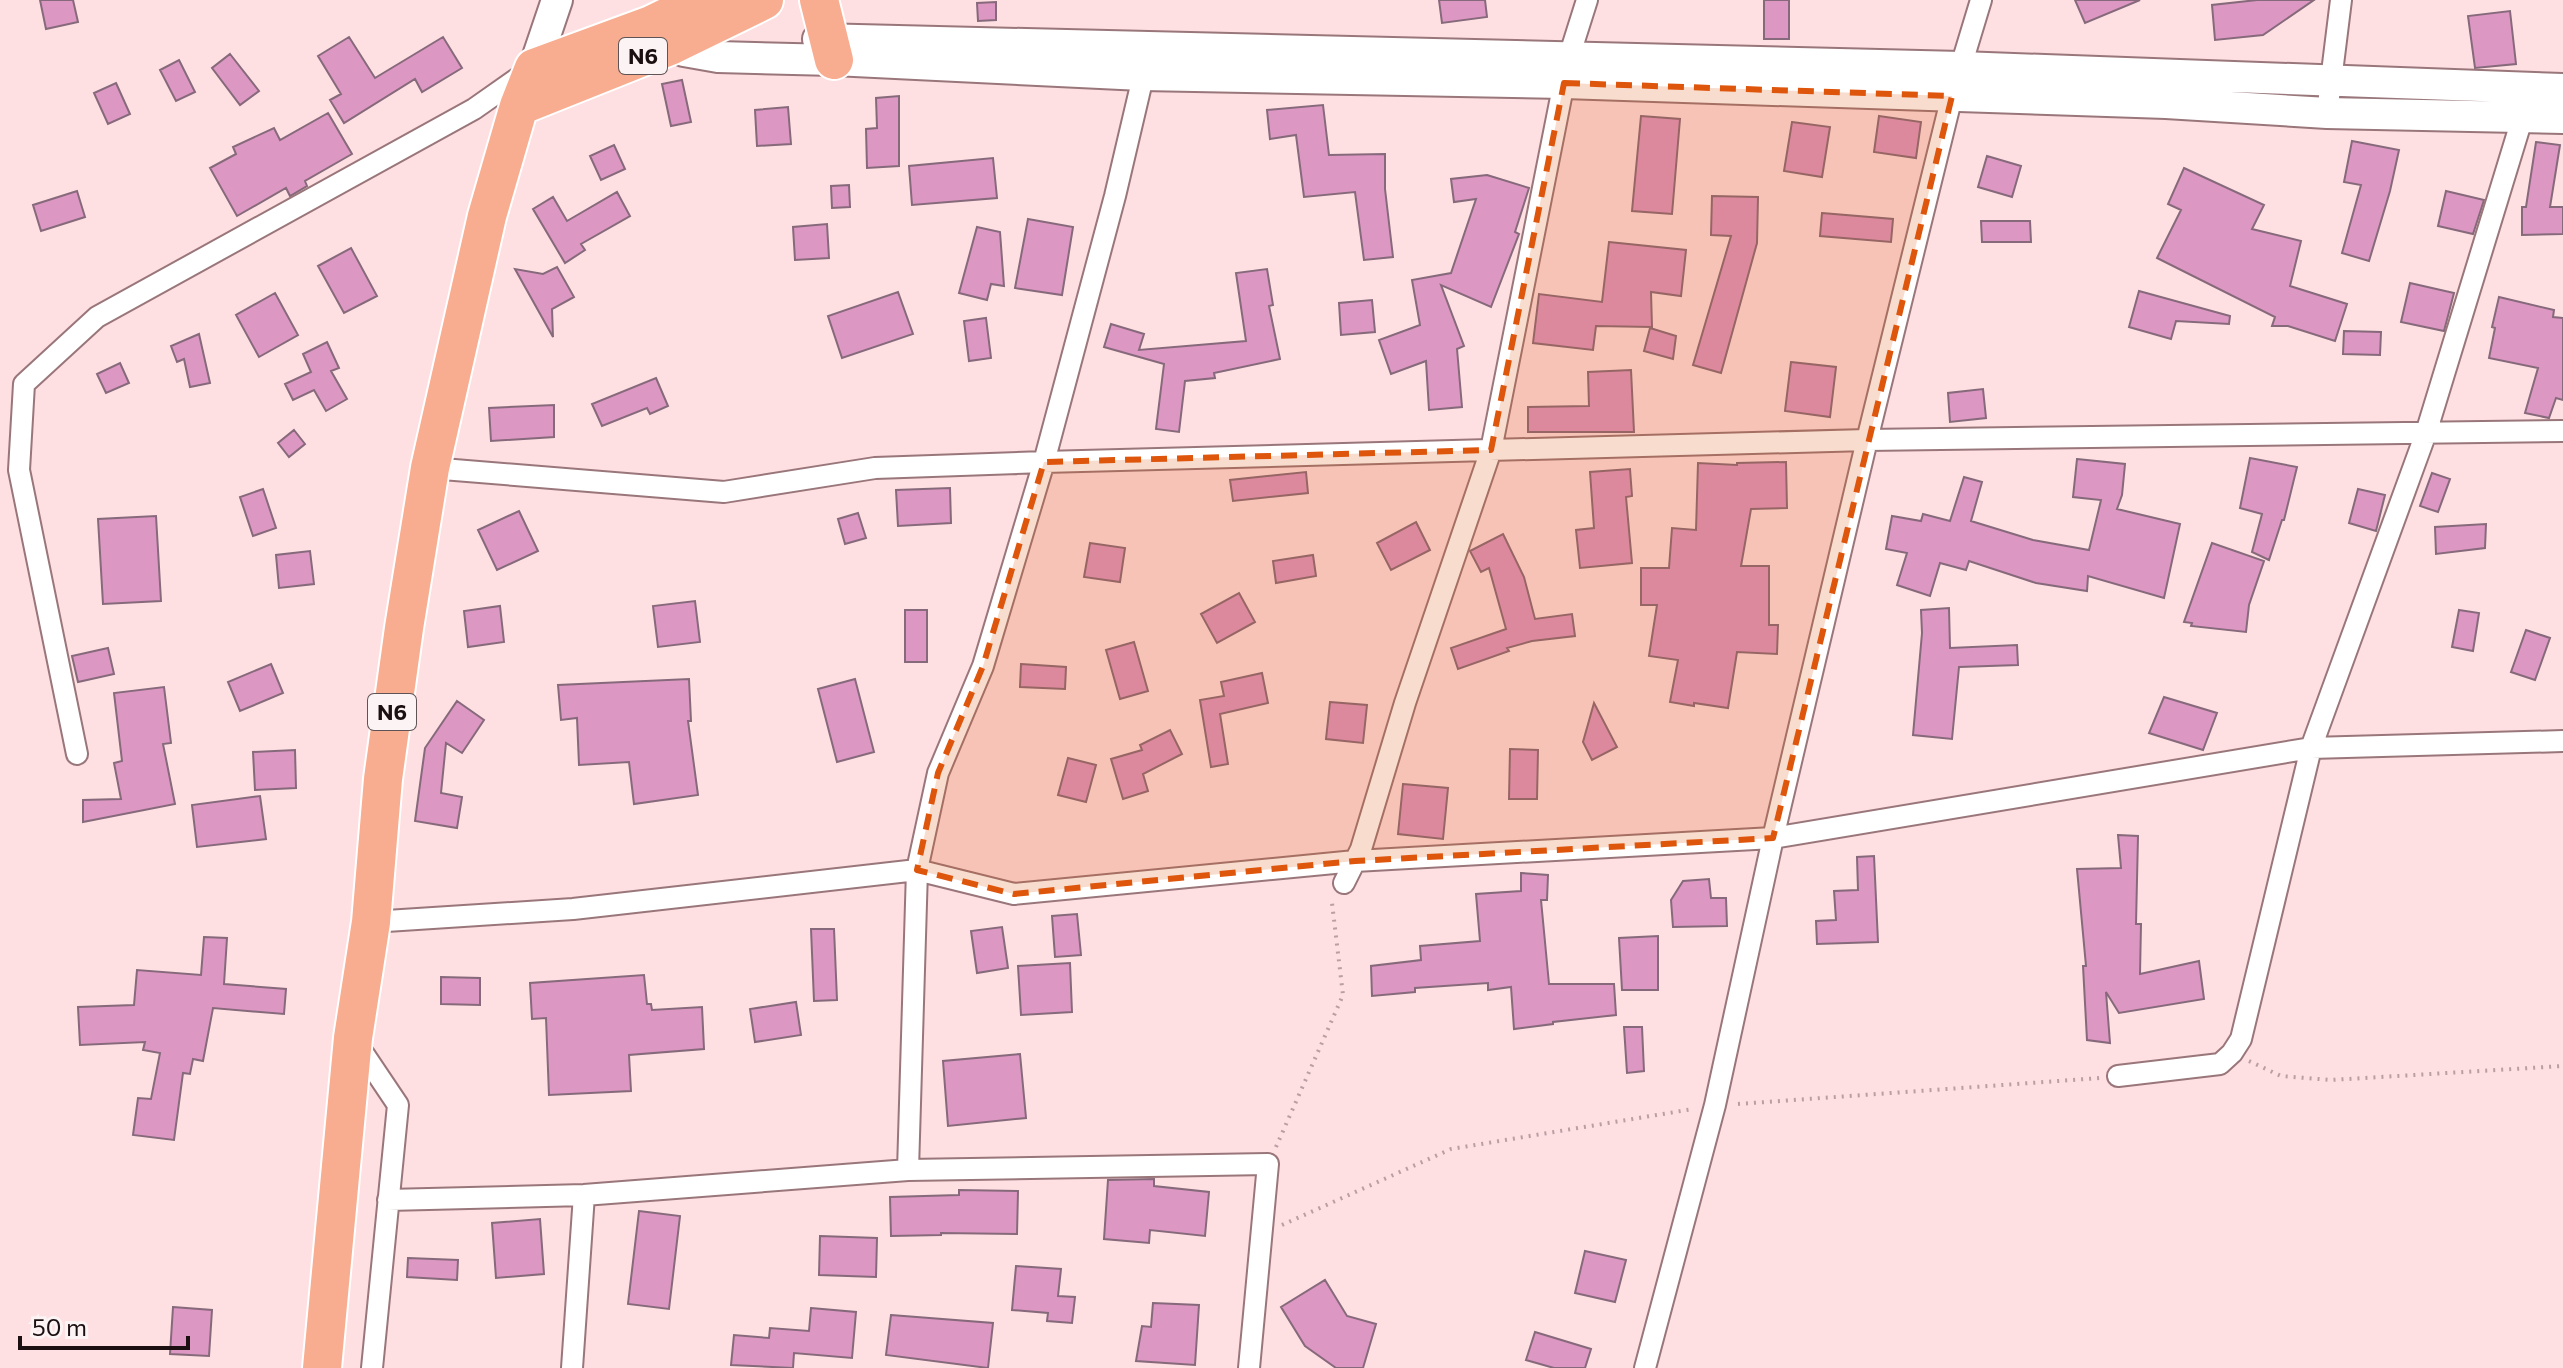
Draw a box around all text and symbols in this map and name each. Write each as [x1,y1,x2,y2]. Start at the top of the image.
road number: N6 [619,38,667,74]
road number: N6 [368,694,416,730]
scale bar [20,1300,188,1350]
text: 50 m [32,1312,87,1341]

